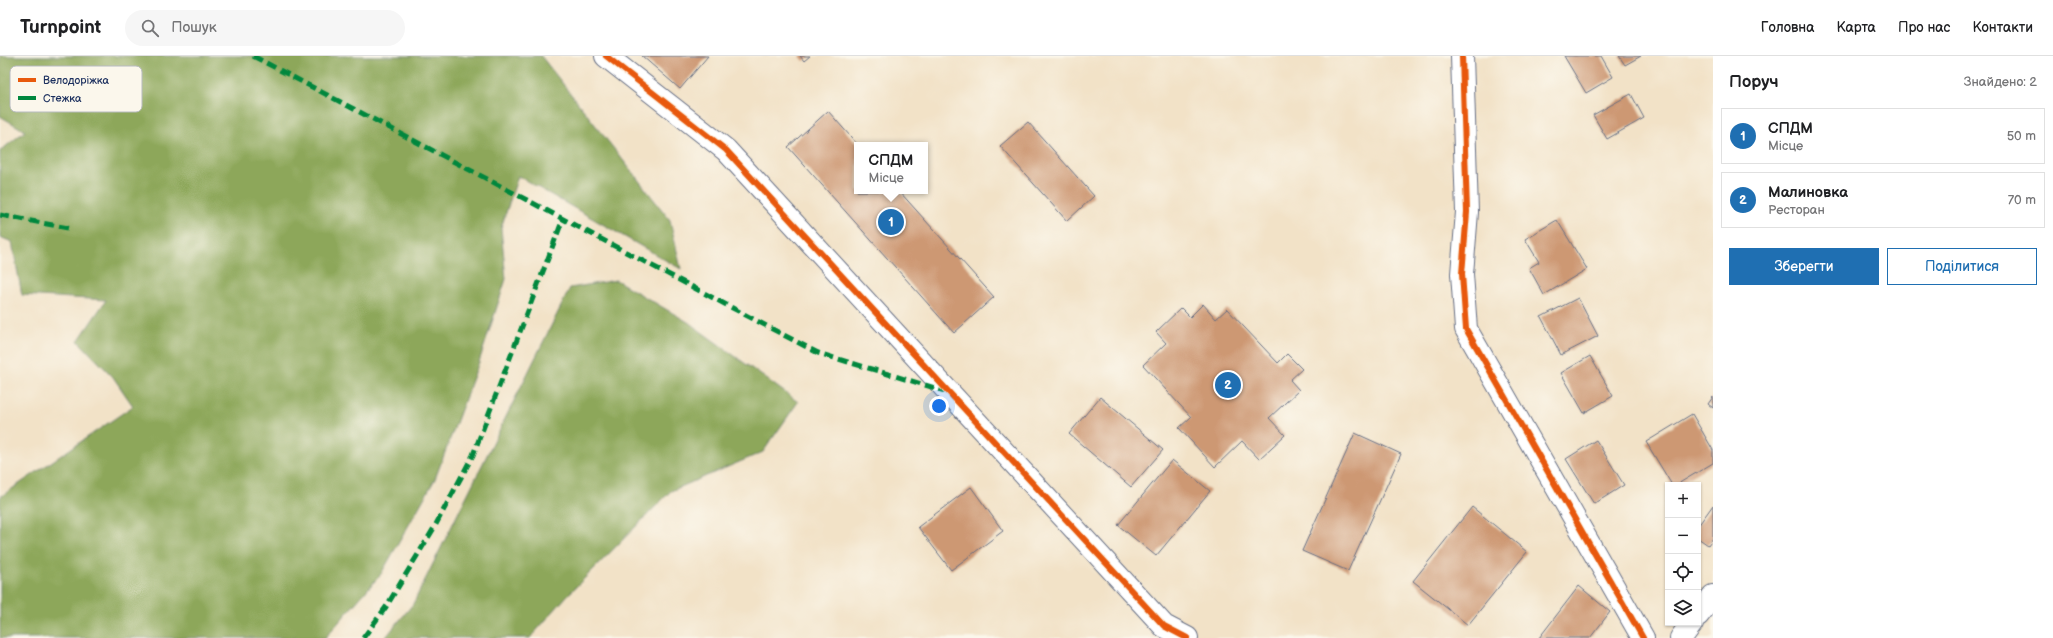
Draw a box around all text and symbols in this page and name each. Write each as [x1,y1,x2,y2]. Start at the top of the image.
search box [125,10,405,46]
text: Turnpoint [20,16,101,39]
icon: search [139,17,161,39]
text: Пошук [171,18,217,37]
text: Головна [1761,19,1814,36]
text: Карта [1836,19,1876,36]
text: Про нас [1898,19,1950,36]
text: Контакти [1972,19,2033,36]
legend [10,66,142,112]
text: Поруч [1729,72,1779,92]
text: Велодоріжка [43,74,109,87]
text: Знайдено: 2 [1964,74,2037,90]
text: Стежка [43,92,82,105]
text: СПДМ [1768,119,1813,138]
text: 1 [1740,128,1746,144]
text: 50 m [2007,128,2036,144]
text: Місце [1768,138,1803,154]
popup [854,142,928,194]
text: СПДМ [869,151,913,170]
text: Місце [869,170,904,186]
text: Малиновка [1768,183,1848,202]
text: 2 [1739,192,1747,208]
text: 70 m [2008,192,2036,208]
text: Ресторан [1768,202,1825,218]
pin: 1 [878,207,904,237]
button: Зберегти [1729,248,1879,285]
button: Поділитися [1887,248,2037,285]
pin: 2 [1215,370,1241,400]
your location [929,396,949,416]
map controls [1665,482,1701,626]
button: + [1665,482,1701,518]
button: − [1665,518,1701,554]
button: locate [1665,554,1701,590]
button: layers [1665,590,1701,626]

